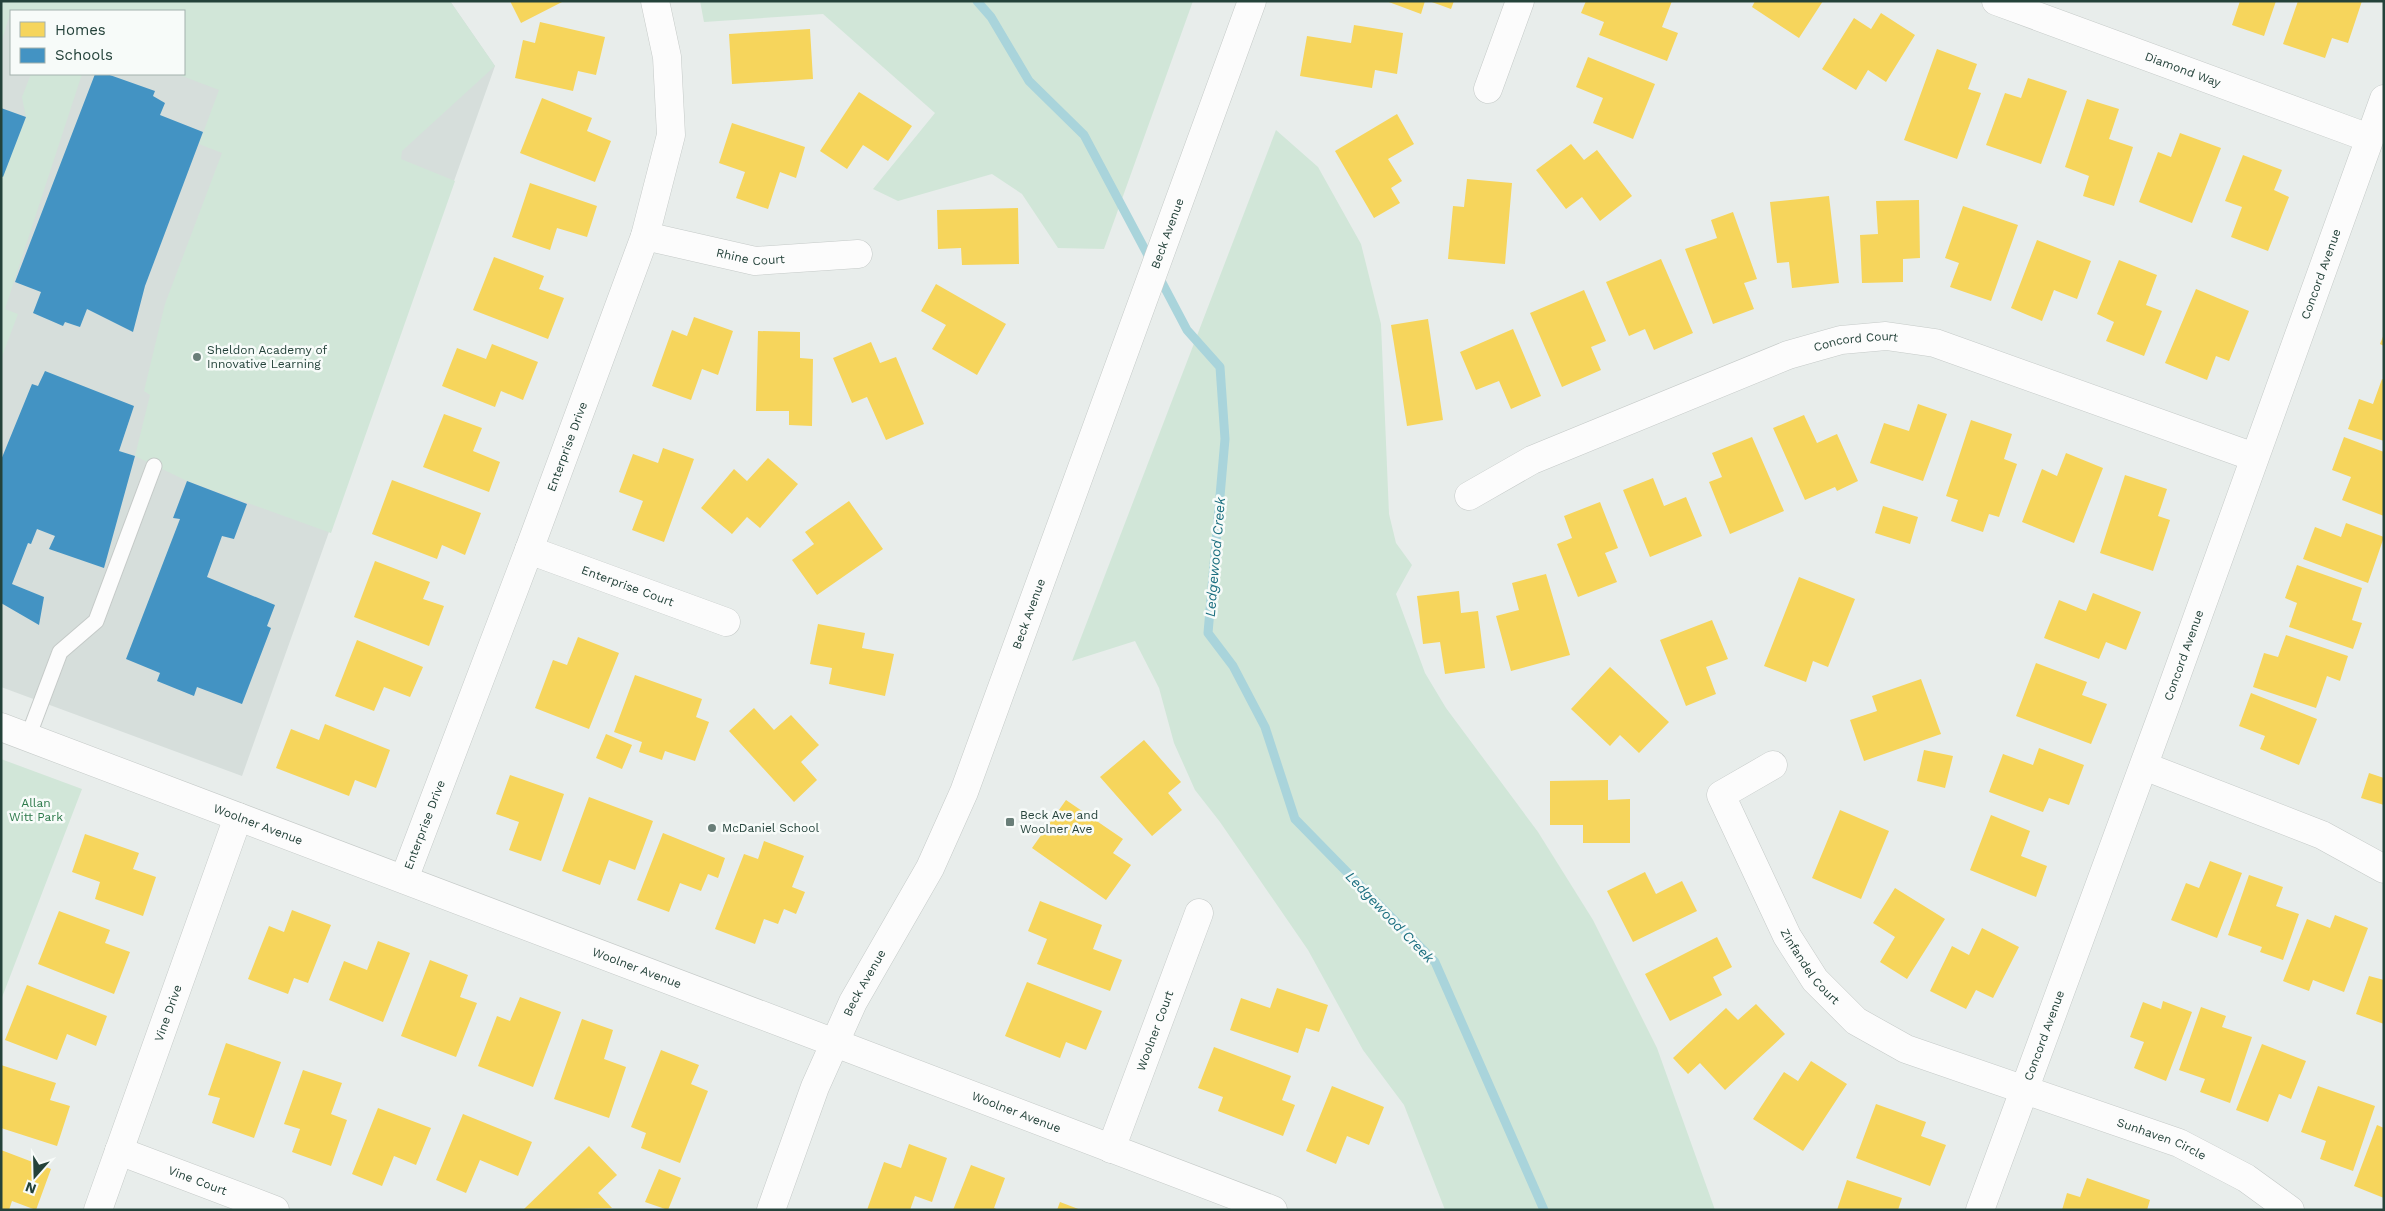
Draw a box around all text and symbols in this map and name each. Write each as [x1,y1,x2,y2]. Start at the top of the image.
legend [10,10,185,75]
text: Homes [55,21,106,39]
text: Schools [55,46,113,64]
street label: Diamond Way [2143,49,2223,90]
street label: Beck Avenue [1148,196,1187,271]
street label: Concord Avenue [2298,227,2344,321]
street label: Rhine Court [715,245,785,268]
street label: Concord Court [1812,329,1899,354]
place label: Sheldon Academy of Innovative Learning [207,343,328,371]
marker: Sheldon Academy of Innovative Learning [191,351,203,363]
street label: Enterprise Drive [544,400,590,494]
water label: Ledgewood Creek [1202,496,1228,618]
street label: Enterprise Court [580,563,676,609]
street label: Beck Avenue [1010,577,1048,651]
street label: Concord Avenue [2161,608,2206,702]
street label: Enterprise Drive [401,778,448,872]
park label: Allan Witt Park [9,796,63,824]
street label: Woolner Avenue [212,801,305,848]
place label: Beck Ave and Woolner Ave [1020,808,1098,836]
marker: Beck Ave and Woolner Ave [1004,816,1016,828]
place label: McDaniel School [722,821,819,835]
marker: McDaniel School [706,822,718,834]
water label: Ledgewood Creek [1342,868,1438,966]
street label: Zinfandel Court [1778,927,1842,1007]
street label: Woolner Avenue [590,945,684,991]
street label: Beck Avenue [841,947,889,1018]
street label: Vine Drive [152,983,185,1043]
street label: Concord Avenue [2021,988,2067,1083]
street label: Woolner Court [1134,989,1176,1073]
street label: Woolner Avenue [970,1089,1063,1135]
street label: Sunhaven Circle [2115,1115,2208,1163]
north arrow [10,1151,60,1201]
street label: Vine Court [166,1163,229,1198]
text: N [23,1179,38,1198]

